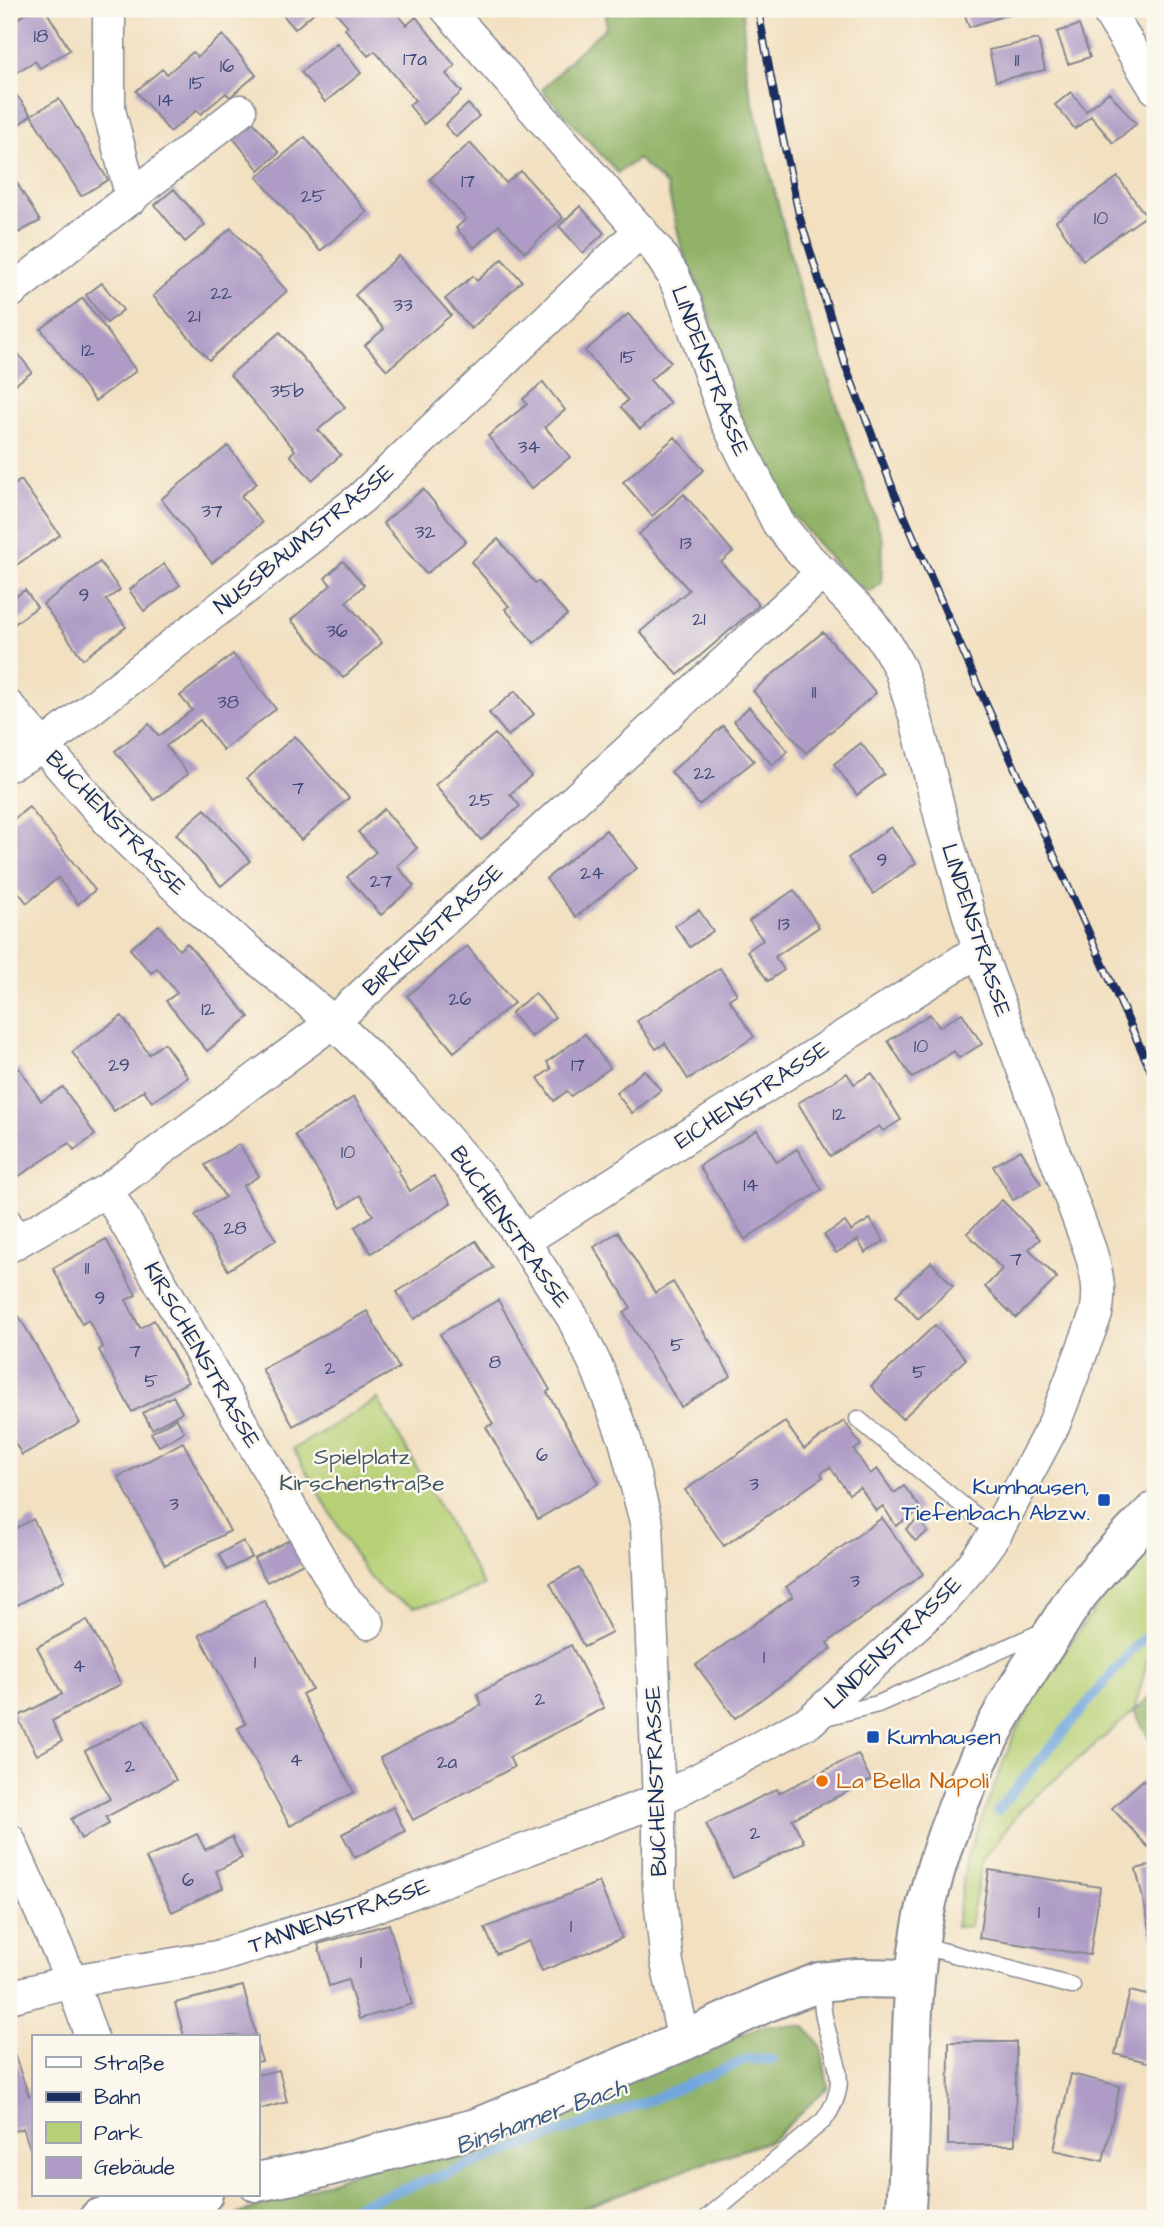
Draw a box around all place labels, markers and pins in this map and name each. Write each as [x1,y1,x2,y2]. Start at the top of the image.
place label: Kumhausen, Tiefenbach Abzw. [902,1471,1090,1529]
marker: Kumhausen, Tiefenbach Abzw. [1096,1492,1112,1508]
place label: Kumhausen [887,1721,1001,1753]
marker: Kumhausen [865,1729,881,1745]
place label: La Bella Napoli [836,1765,989,1797]
marker: La Bella Napoli [814,1773,830,1789]

